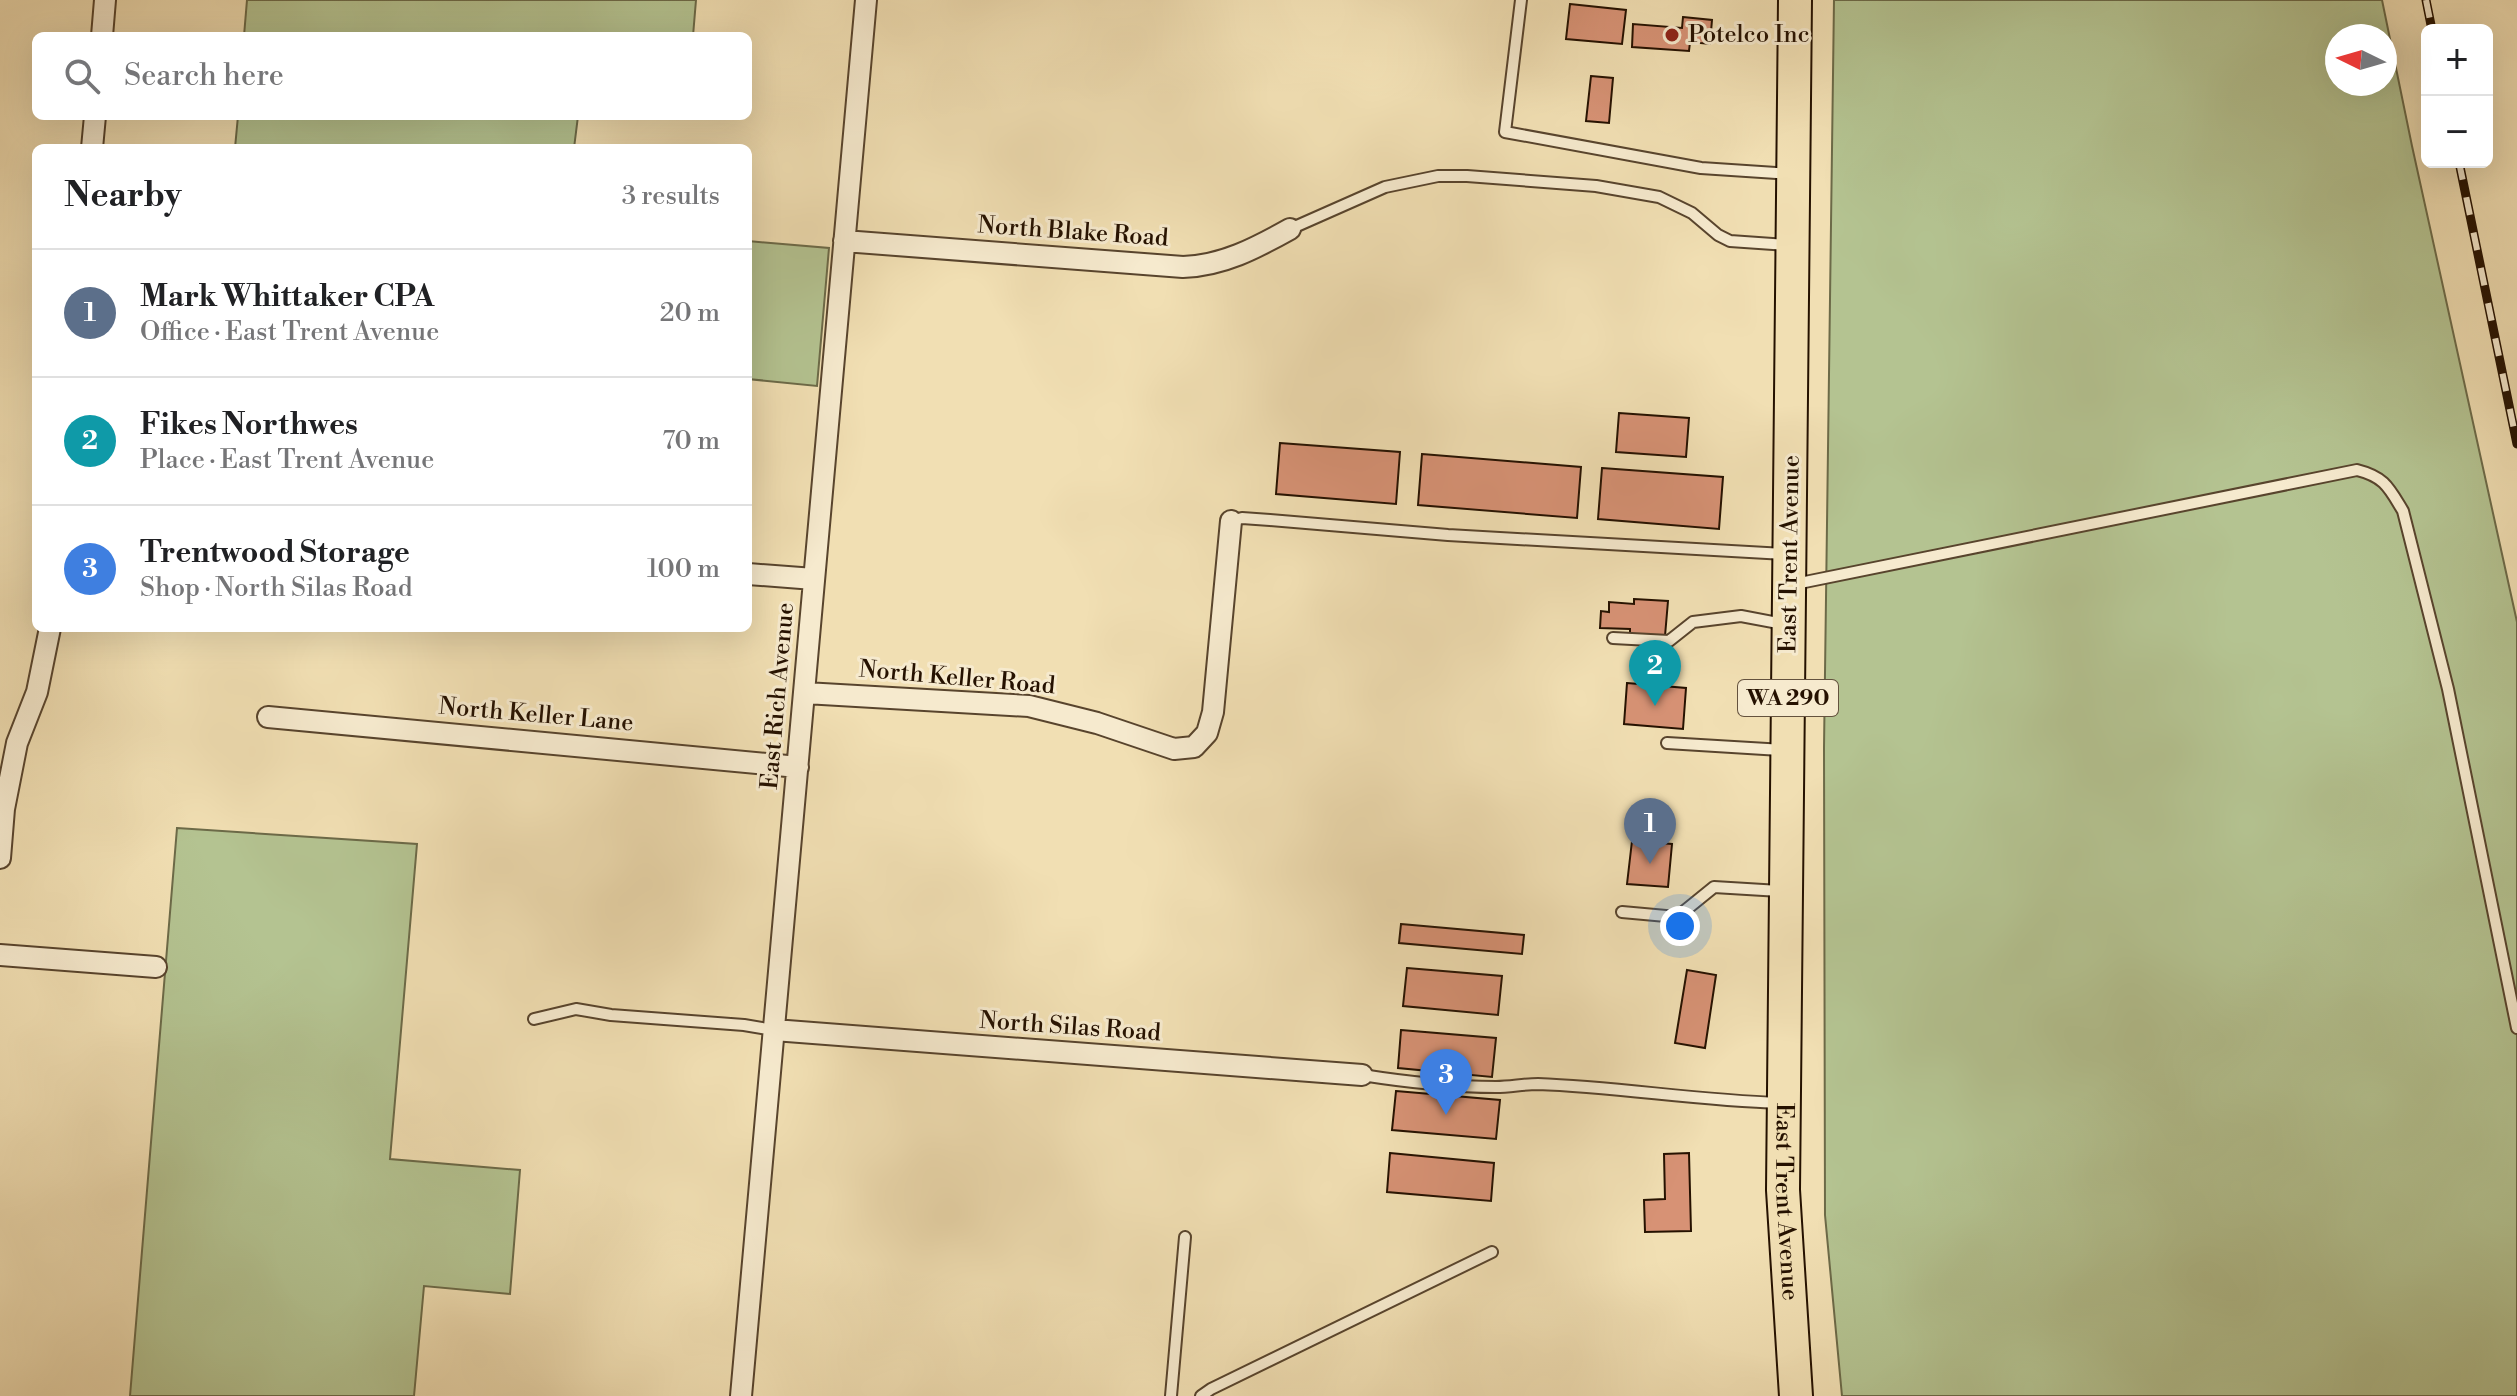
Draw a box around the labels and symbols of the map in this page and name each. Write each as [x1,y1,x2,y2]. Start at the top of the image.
place label: Potelco Inc [1688,20,1810,50]
north arrow [2325,24,2397,96]
marker: Potelco Inc [1663,26,1681,44]
street label: North Blake Road [977,210,1170,254]
street label: East Trent Avenue [1773,455,1807,653]
street label: East Rich Avenue [755,601,801,791]
pin: 2 [1629,640,1681,706]
street label: North Keller Road [858,654,1057,702]
road number: WA 290 [1738,680,1838,716]
street label: North Keller Lane [437,692,635,738]
pin: 1 [1624,798,1676,864]
your location [1660,906,1700,946]
street label: North Silas Road [978,1006,1162,1048]
pin: 3 [1420,1049,1472,1115]
street label: East Trent Avenue [1768,1103,1805,1302]

